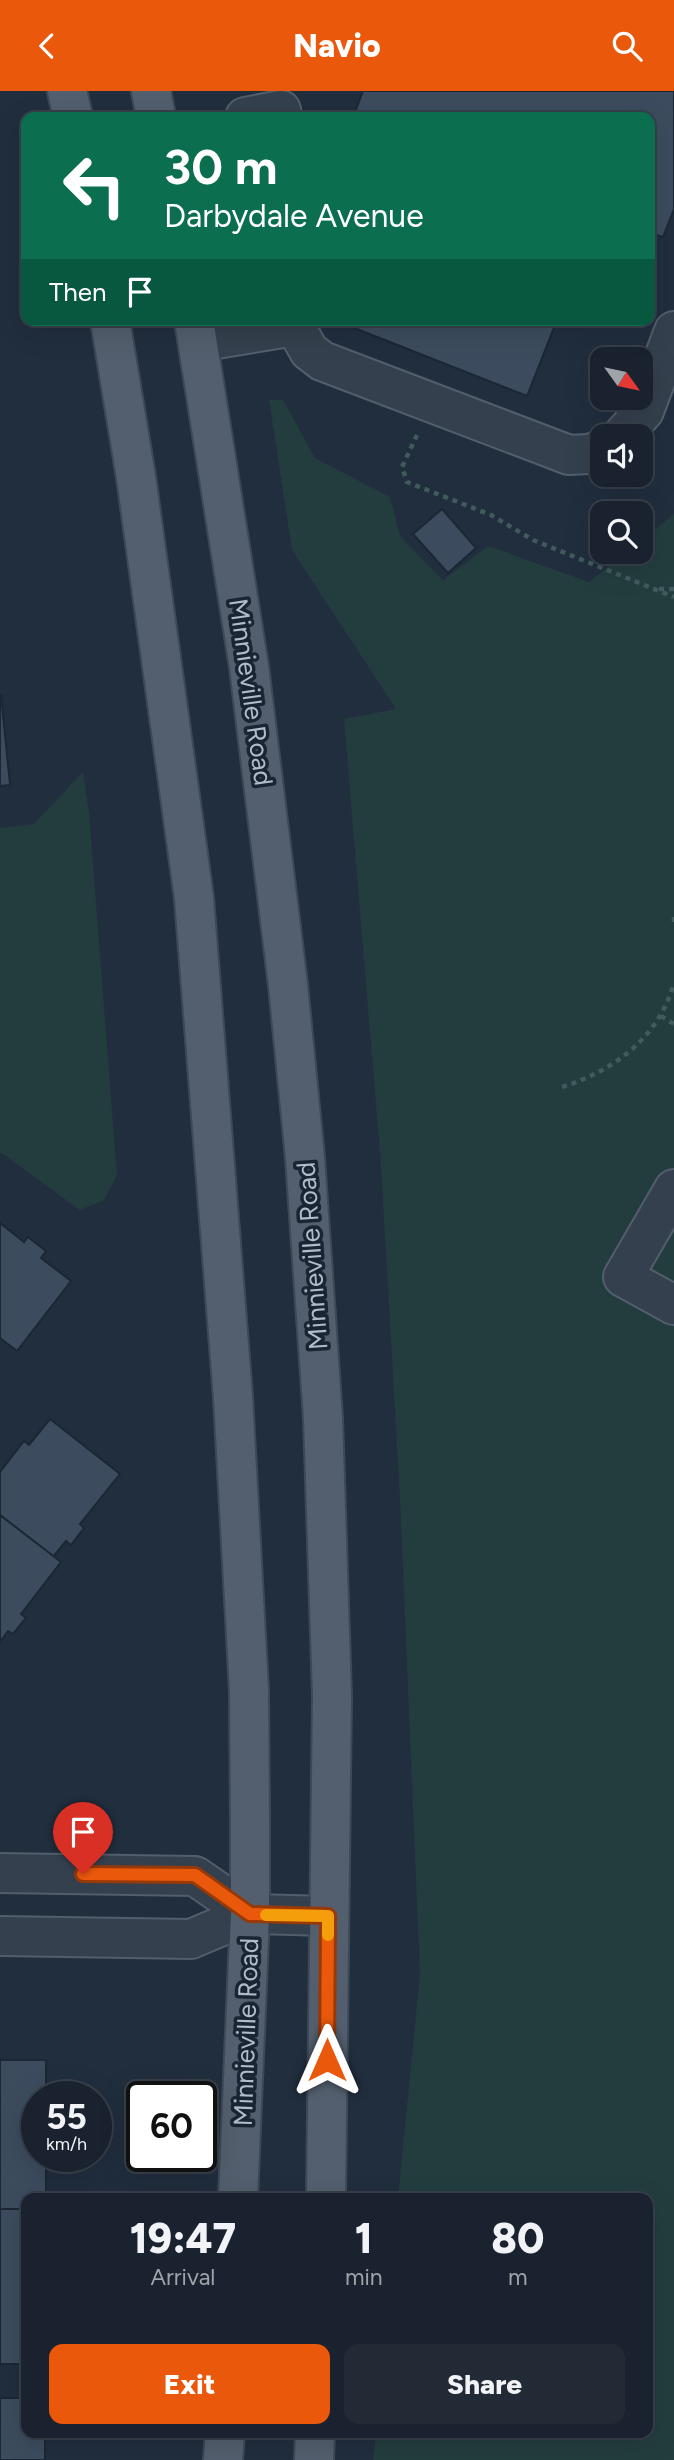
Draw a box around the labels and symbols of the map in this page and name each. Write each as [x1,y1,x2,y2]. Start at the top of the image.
north arrow [590,347,653,409]
street label: Minnieville Road [222,596,280,788]
street label: Minnieville Road [289,1161,335,1351]
pin [53,1802,113,1874]
street label: Minnieville Road [227,1937,265,2127]
position arrow [290,2023,364,2097]
speed limit sign: 60 [126,2081,217,2172]

